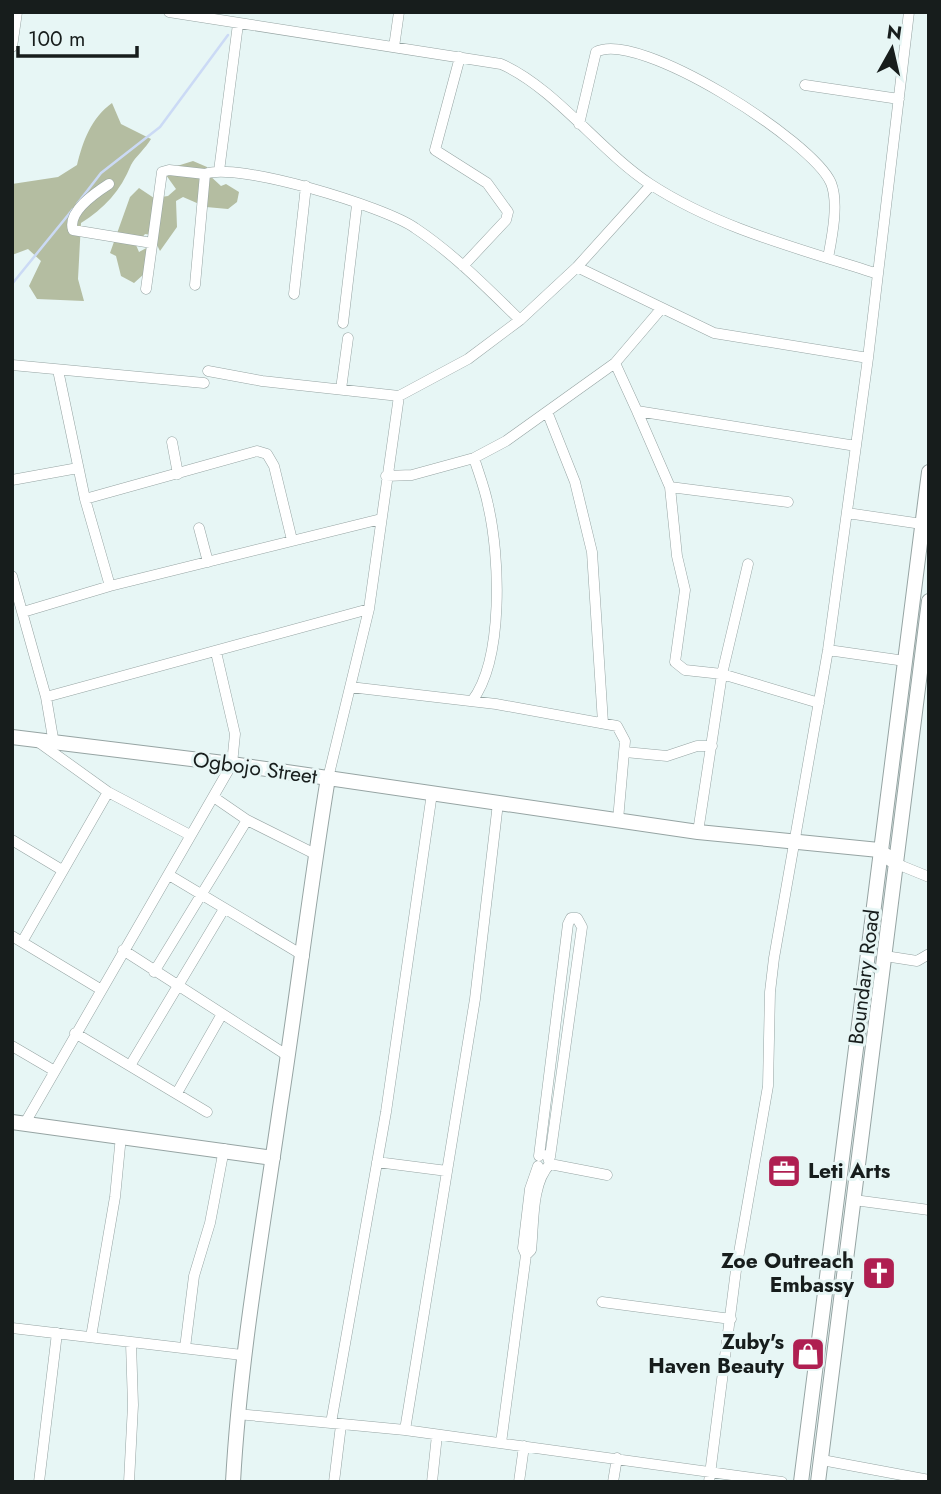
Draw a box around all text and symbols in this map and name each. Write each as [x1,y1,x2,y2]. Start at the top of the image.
scale bar [18,14,136,58]
north arrow [857,14,927,84]
text: N [885,18,904,47]
text: 100 m [28,24,85,54]
street label: Ogbojo Street [191,744,319,792]
street label: Boundary Road [841,908,887,1046]
office icon: Leti Arts [765,1152,803,1190]
place label: Leti Arts [808,1156,891,1186]
place label: Zoe Outreach Embassy [721,1246,855,1300]
church icon: Zoe Outreach Embassy [860,1254,898,1292]
place label: Zuby's Haven Beauty [648,1327,785,1381]
shop icon: Zuby's Haven Beauty [789,1335,827,1373]

